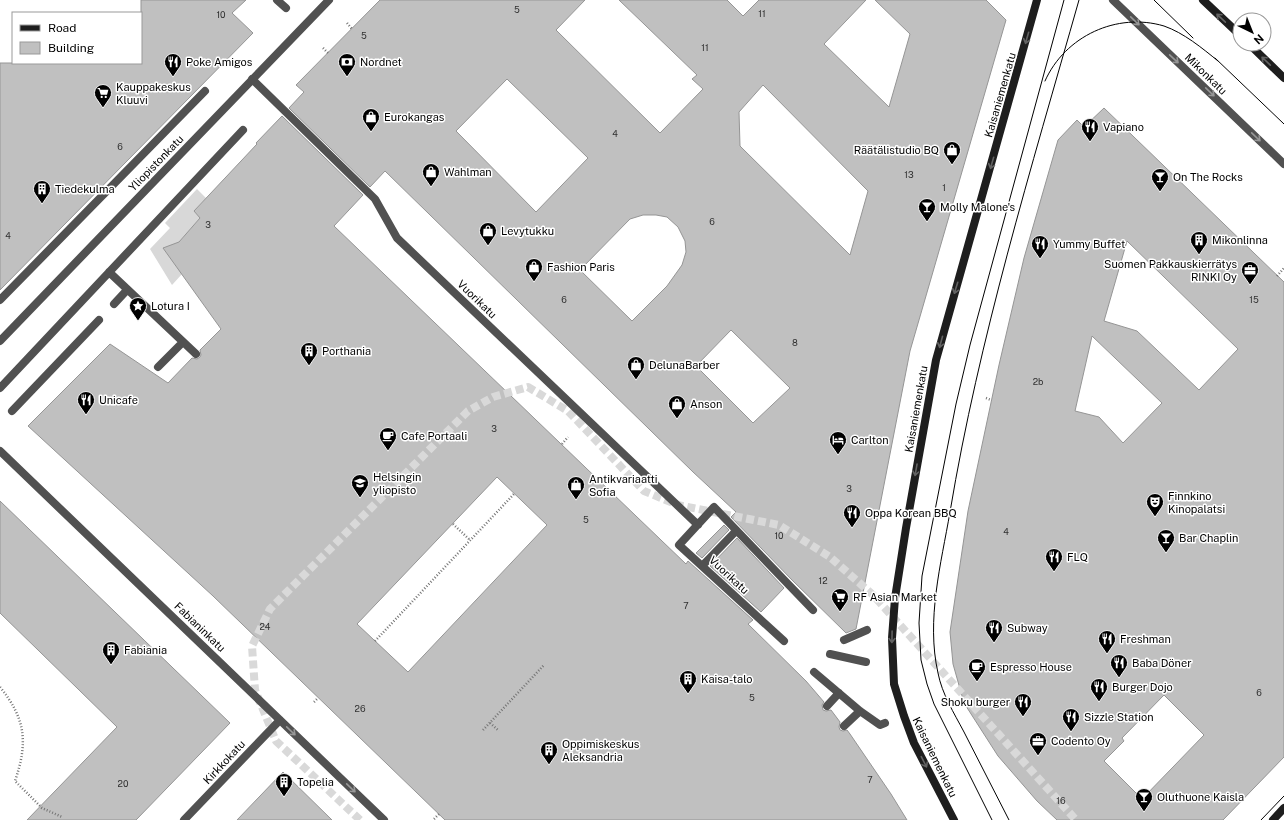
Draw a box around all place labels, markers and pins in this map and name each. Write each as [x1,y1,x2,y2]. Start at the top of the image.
restaurant icon: Poke Amigos [163,52,183,77]
bank icon: Nordnet [337,52,357,77]
place label: Poke Amigos [186,56,253,68]
place label: Nordnet [360,56,402,68]
place label: Kauppakeskus Kluuvi [116,81,191,106]
supermarket icon: Kauppakeskus Kluuvi [93,83,113,108]
shop icon: Eurokangas [361,107,381,132]
place label: Eurokangas [384,111,445,123]
restaurant icon: Vapiano [1080,117,1100,142]
place label: Vapiano [1103,121,1144,133]
shop icon: Räätälistudio BQ [942,140,962,165]
place label: Räätälistudio BQ [854,144,939,156]
shop icon: Wahlman [421,162,441,187]
place label: Wahlman [444,166,492,178]
bar icon: On The Rocks [1150,167,1170,192]
place label: On The Rocks [1173,171,1243,183]
building icon: Tiedekulma [32,179,52,204]
place label: Tiedekulma [55,183,115,195]
bar icon: Molly Malone's [917,197,937,222]
place label: Molly Malone's [940,201,1015,213]
shop icon: Levytukku [478,221,498,246]
place label: Levytukku [501,225,554,237]
building icon: Mikonlinna [1189,230,1209,255]
restaurant icon: Yummy Buffet [1030,234,1050,259]
place label: Mikonlinna [1212,234,1268,246]
place label: Yummy Buffet [1053,238,1125,250]
shop icon: Fashion Paris [524,257,544,282]
place label: Suomen Pakkauskierrätys RINKI Oy [1104,258,1237,283]
office icon: Suomen Pakkauskierrätys RINKI Oy [1240,260,1260,285]
place label: Fashion Paris [547,261,615,273]
place icon: Lotura I [128,296,148,321]
place label: Lotura I [151,300,190,312]
building icon: Porthania [299,341,319,366]
place label: Porthania [322,345,371,357]
shop icon: DelunaBarber [626,355,646,380]
place label: DelunaBarber [649,359,720,371]
restaurant icon: Unicafe [76,390,96,415]
place label: Unicafe [99,394,138,406]
shop icon: Anson [667,394,687,419]
place label: Anson [690,398,722,410]
cafe icon: Cafe Portaali [378,426,398,451]
place label: Cafe Portaali [401,430,467,442]
hotel icon: Carlton [828,430,848,455]
place label: Carlton [851,434,889,446]
place label: Helsingin yliopisto [373,471,421,496]
school or university icon: Helsingin yliopisto [350,473,370,498]
place label: Antikvariaatti Sofia [589,473,658,498]
shop icon: Antikvariaatti Sofia [566,475,586,500]
place label: Finnkino Kinopalatsi [1168,490,1225,515]
theatre icon: Finnkino Kinopalatsi [1145,492,1165,517]
restaurant icon: Oppa Korean BBQ [842,503,862,528]
place label: Oppa Korean BBQ [865,507,957,519]
bar icon: Bar Chaplin [1156,528,1176,553]
place label: Bar Chaplin [1179,532,1238,544]
restaurant icon: FLQ [1044,547,1064,572]
place label: FLQ [1067,551,1088,563]
supermarket icon: RF Asian Market [830,587,850,612]
place label: RF Asian Market [853,591,937,603]
restaurant icon: Subway [984,618,1004,643]
place label: Subway [1007,622,1048,634]
restaurant icon: Freshman [1097,629,1117,654]
place label: Freshman [1120,633,1171,645]
building icon: Fabiania [101,640,121,665]
place label: Fabiania [124,644,167,656]
restaurant icon: Baba Döner [1109,653,1129,678]
cafe icon: Espresso House [967,657,987,682]
place label: Baba Döner [1132,657,1191,669]
place label: Espresso House [990,661,1072,673]
building icon: Kaisa-talo [678,669,698,694]
place label: Kaisa-talo [701,673,752,685]
restaurant icon: Burger Dojo [1089,677,1109,702]
place label: Burger Dojo [1112,681,1173,693]
restaurant icon: Shoku burger [1013,692,1033,717]
place label: Shoku burger [941,696,1010,708]
restaurant icon: Sizzle Station [1061,707,1081,732]
place label: Sizzle Station [1084,711,1153,723]
office icon: Codento Oy [1028,731,1048,756]
place label: Codento Oy [1051,735,1111,747]
place label: Oppimiskeskus Aleksandria [562,738,640,763]
building icon: Oppimiskeskus Aleksandria [539,740,559,765]
building icon: Topelia [274,772,294,797]
place label: Topelia [297,776,334,788]
bar icon: Oluthuone Kaisla [1134,787,1154,812]
place label: Oluthuone Kaisla [1157,791,1244,803]

